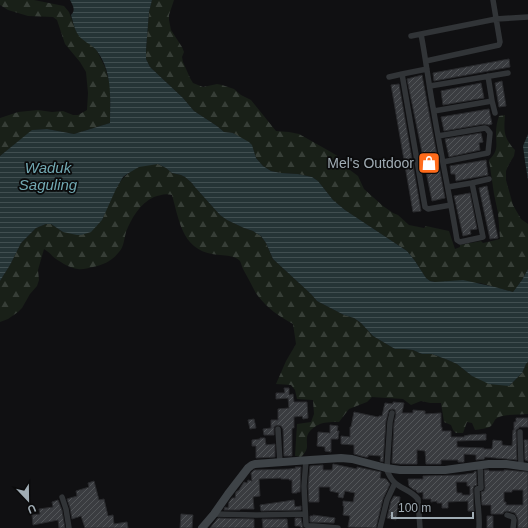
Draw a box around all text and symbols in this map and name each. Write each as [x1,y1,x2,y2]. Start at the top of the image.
shop icon: Mel's Outdoor [416,150,442,176]
place label: Mel's Outdoor [327,155,414,171]
water label: Waduk Saguling [19,159,78,193]
north arrow [8,480,48,520]
scale bar [392,494,473,520]
text: 100 m [398,501,431,515]
text: U [26,502,38,516]

